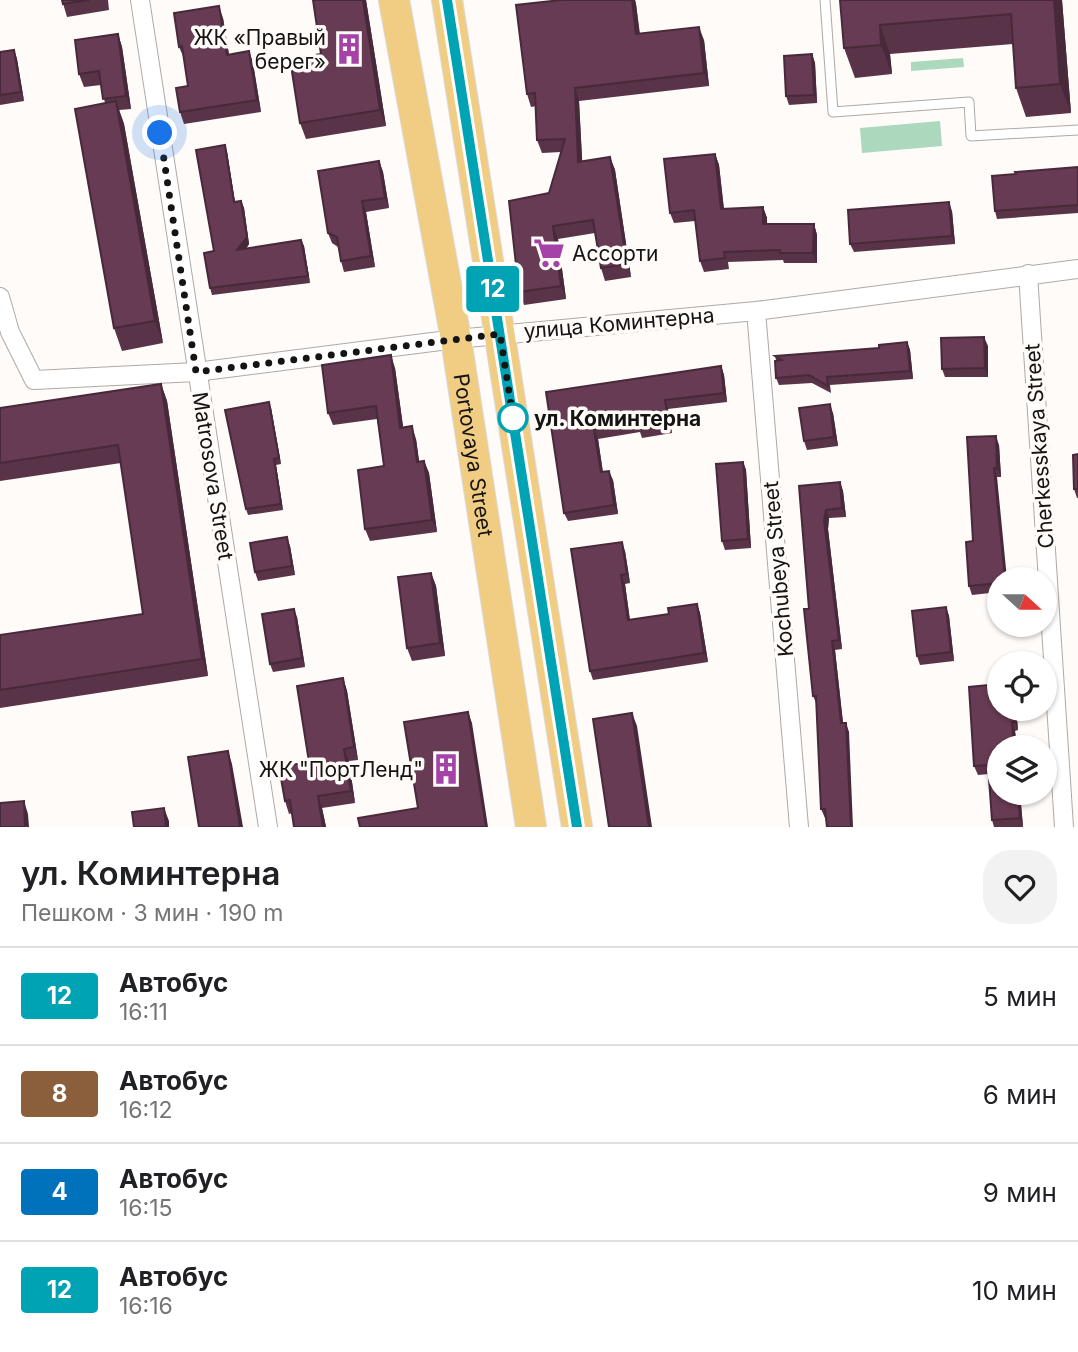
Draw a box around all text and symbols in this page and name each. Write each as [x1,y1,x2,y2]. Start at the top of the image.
place label: ЖК «Правый берег» [193,25,326,74]
building icon: ЖК «Правый берег» [332,32,366,66]
your location [142,115,177,150]
supermarket icon: Ассорти [532,236,566,270]
place label: Ассорти [572,241,658,266]
line badge: 12 [462,266,524,312]
text: 12 [480,274,506,303]
street label: улица Коминтерна [523,302,715,344]
street label: Cherkesskaya Street [1019,343,1059,549]
street label: Portovaya Street [449,372,499,539]
street label: Matrosova Street [187,390,239,562]
marker: ул. Коминтерна [498,403,528,433]
place label: ул. Коминтерна [534,406,701,431]
street label: Kochubeya Street [758,480,798,658]
north arrow [987,567,1057,637]
map controls [987,567,1057,805]
button: locate [987,651,1057,721]
button: layers [987,735,1057,805]
building icon: ЖК "ПортЛенд" [429,752,463,786]
place label: ЖК "ПортЛенд" [259,757,423,782]
button: heart [983,850,1057,924]
text: ул. Коминтерна [21,853,280,893]
text: Пешком · 3 мин · 190 m [21,899,283,927]
text: Автобус [119,967,228,998]
text: 12 [47,981,72,1010]
text: 5 мин [983,981,1057,1012]
text: 16:11 [119,998,168,1026]
text: Автобус [119,1065,228,1096]
text: 8 [52,1079,67,1108]
text: 6 мин [983,1079,1057,1110]
text: 16:12 [119,1096,173,1124]
text: Автобус [119,1163,228,1194]
text: 4 [51,1177,68,1206]
text: 9 мин [983,1177,1057,1208]
text: 16:15 [119,1194,173,1222]
text: Автобус [119,1261,228,1292]
text: 12 [47,1275,72,1304]
text: 10 мин [972,1275,1057,1306]
text: 16:16 [119,1292,173,1320]

